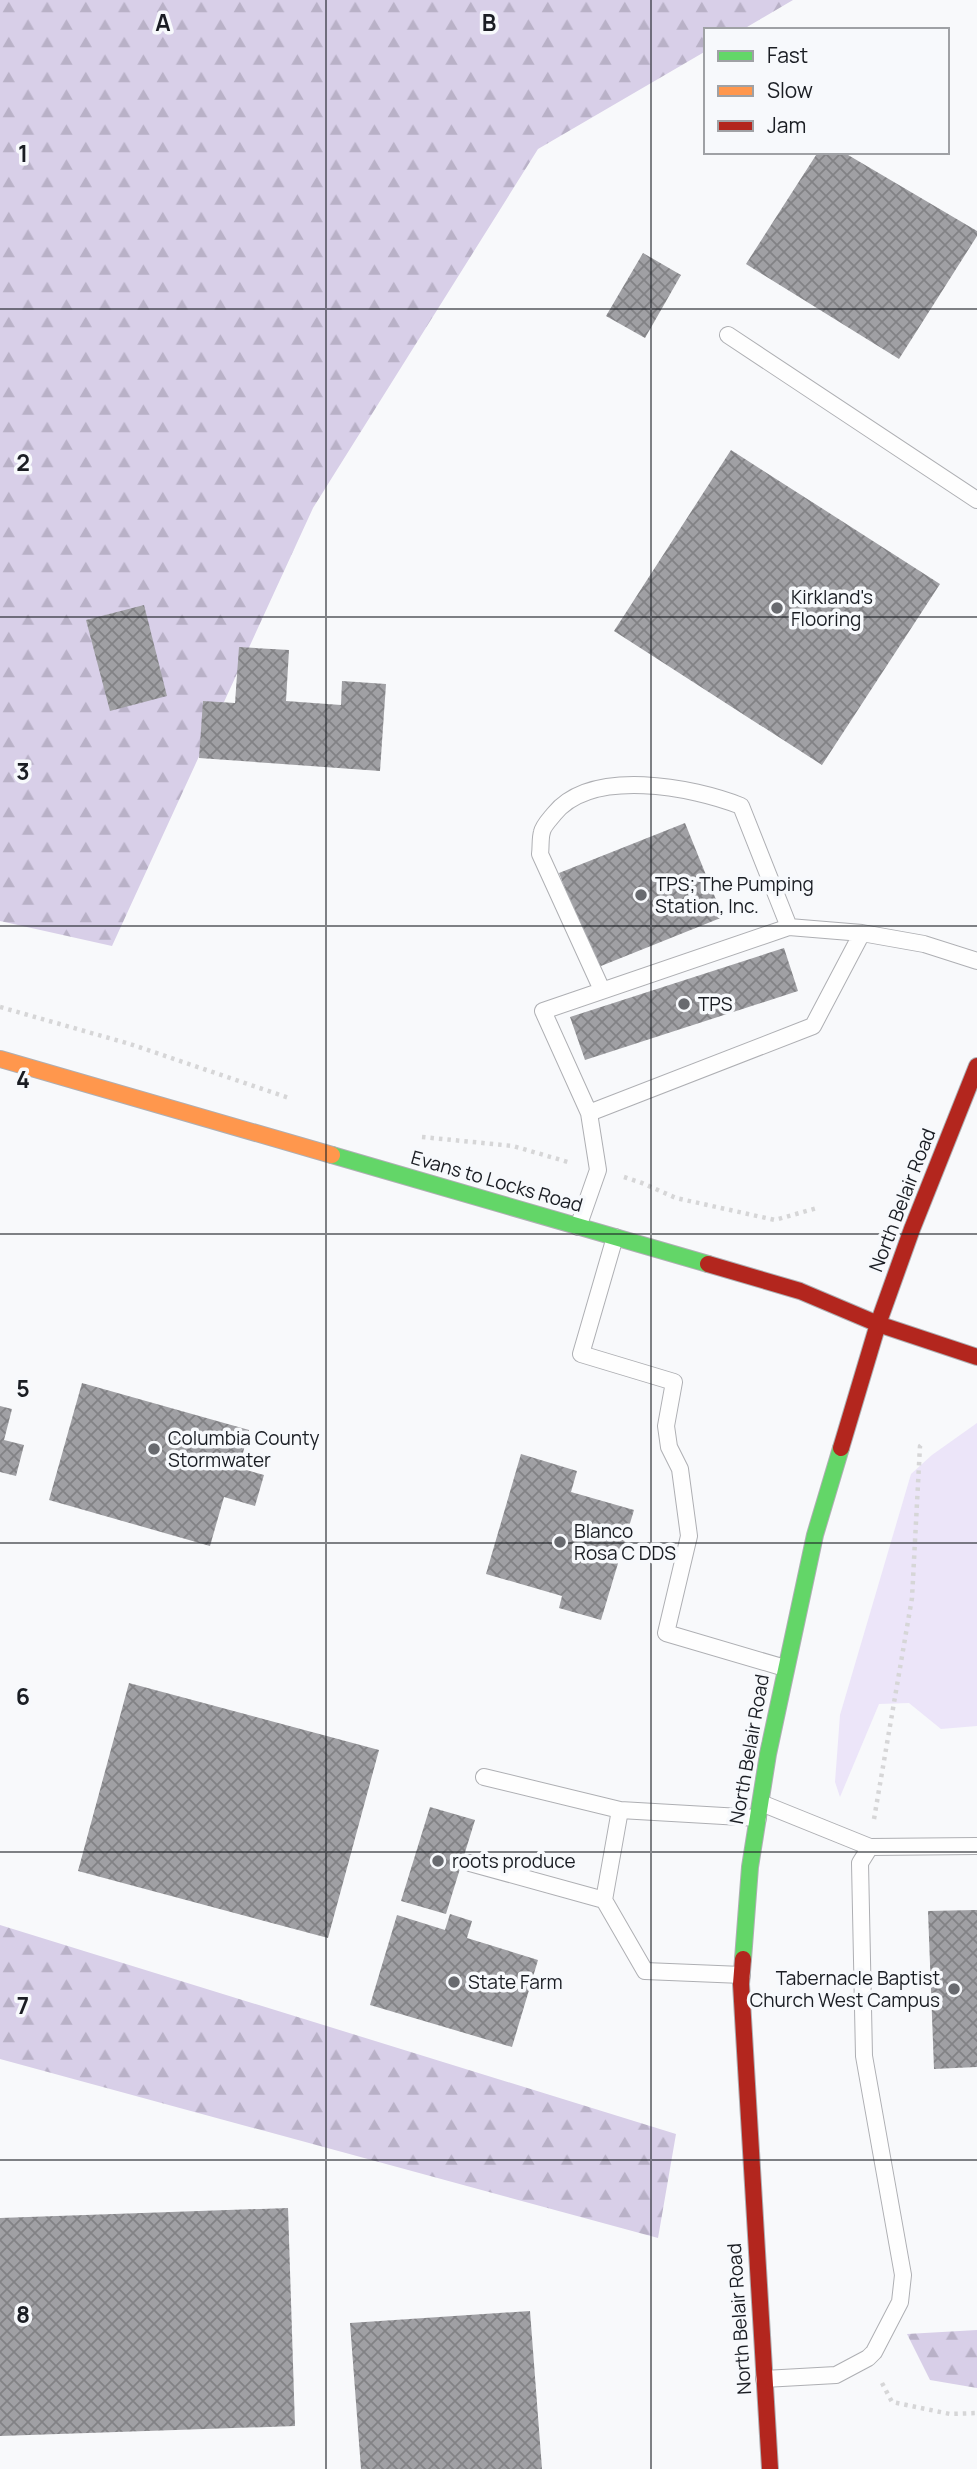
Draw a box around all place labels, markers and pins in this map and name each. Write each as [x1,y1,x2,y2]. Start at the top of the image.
place label: Kirkland's Flooring [791,584,873,632]
marker: Kirkland's Flooring [769,600,785,616]
place label: TPS; The Pumping Station, Inc. [655,871,814,919]
marker: TPS; The Pumping Station, Inc. [633,887,649,903]
place label: TPS [698,991,733,1017]
marker: TPS [676,996,692,1012]
place label: Columbia County Stormwater [168,1425,319,1473]
marker: Columbia County Stormwater [146,1441,162,1457]
place label: Blanco Rosa C DDS [574,1518,676,1566]
marker: Blanco Rosa C DDS [552,1534,568,1550]
place label: roots produce [452,1848,576,1874]
marker: roots produce [430,1853,446,1869]
place label: Tabernacle Baptist Church West Campus [750,1965,940,2013]
place label: State Farm [468,1969,563,1995]
marker: State Farm [446,1974,462,1990]
marker: Tabernacle Baptist Church West Campus [946,1981,962,1997]

